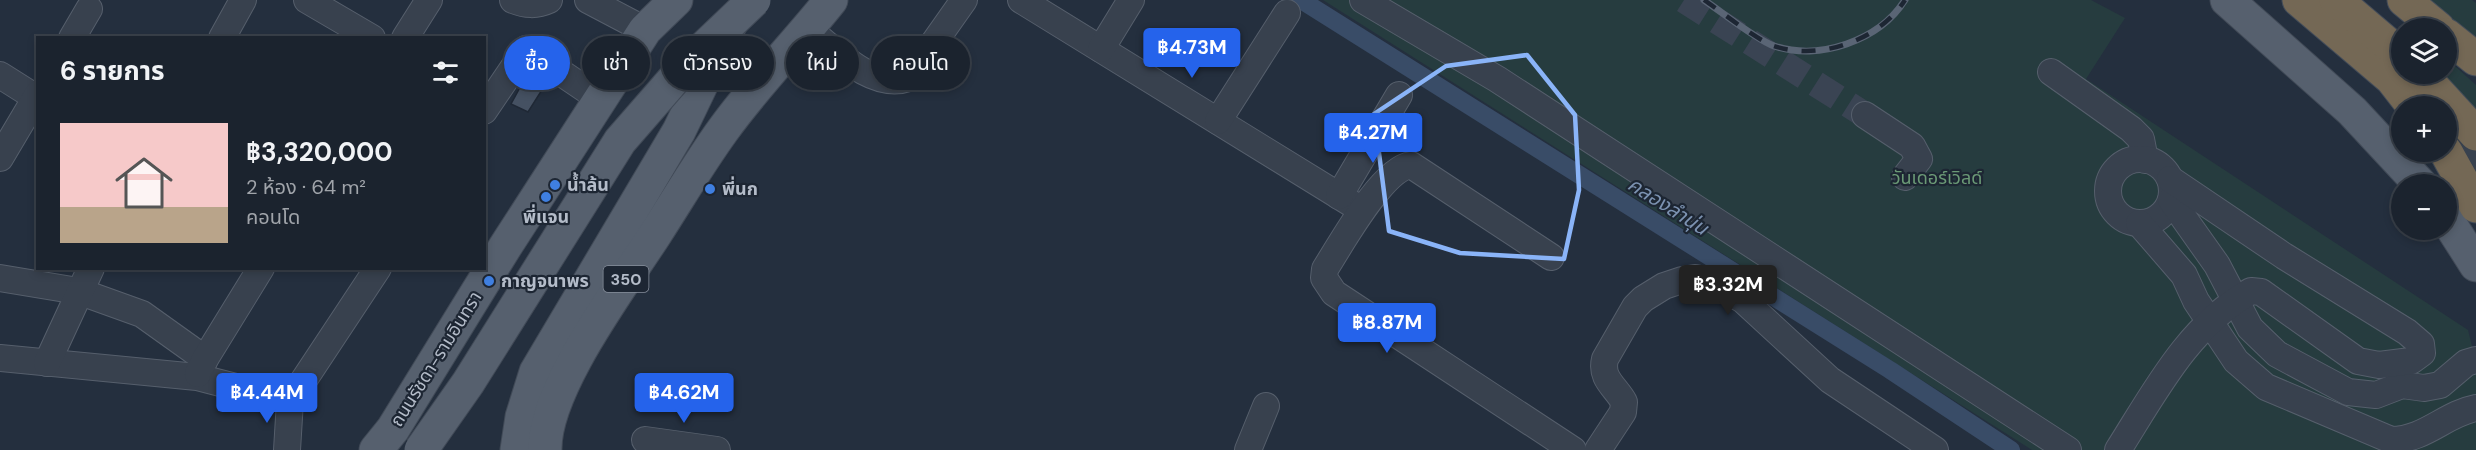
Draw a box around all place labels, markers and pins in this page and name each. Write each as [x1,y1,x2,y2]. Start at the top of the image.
pin: ฿4.73M [1143,28,1241,79]
pin: ฿4.27M [1324,113,1422,164]
place label: น้ำล้น [567,172,609,197]
place label: พี่นก [722,176,758,201]
marker: น้ำล้น [548,178,562,192]
marker: พี่นก [703,182,717,196]
marker: พี่แจน [539,190,553,204]
place label: พี่แจน [523,204,569,229]
pin: ฿3.32M [1679,265,1777,316]
place label: กาญจนาพร [501,269,589,293]
marker: กาญจนาพร [482,274,496,288]
pin: ฿8.87M [1338,303,1436,354]
pin: ฿4.44M [218,373,316,424]
pin: ฿4.62M [635,373,733,424]

